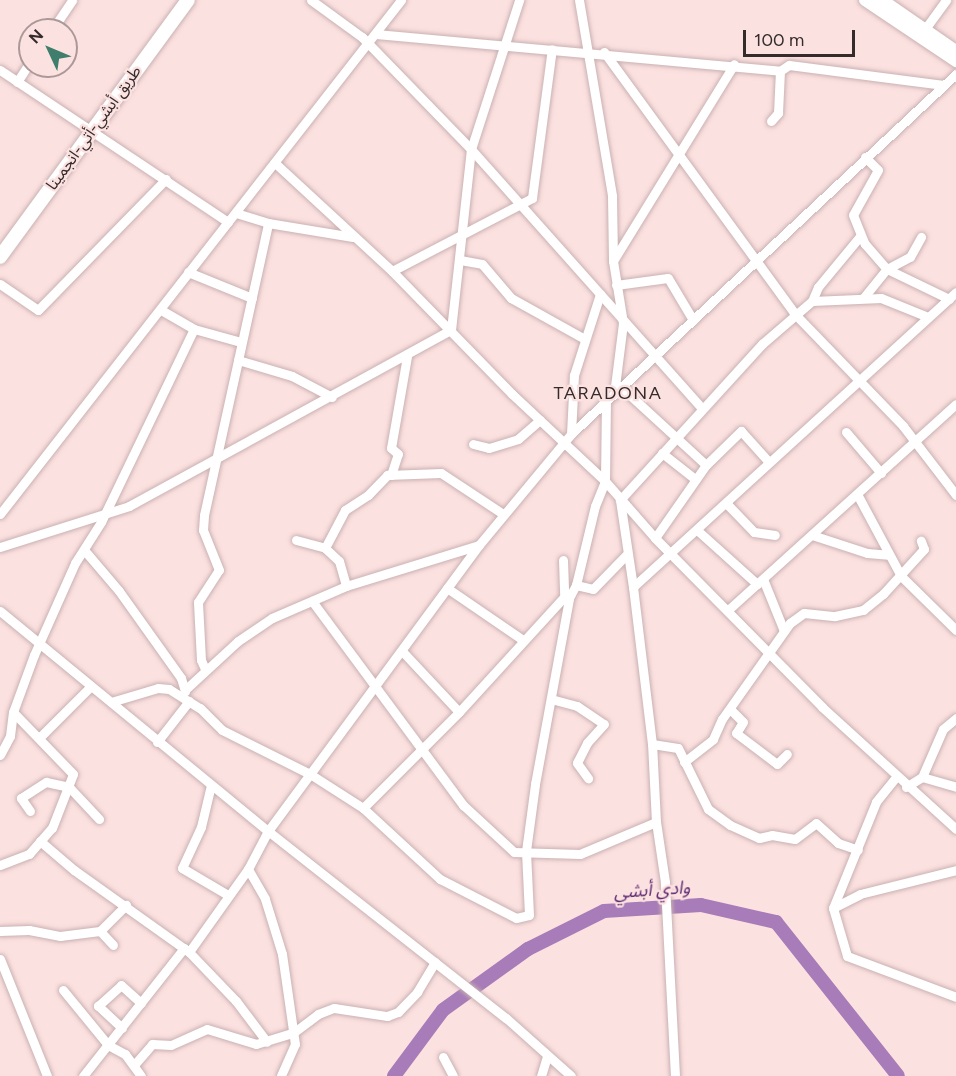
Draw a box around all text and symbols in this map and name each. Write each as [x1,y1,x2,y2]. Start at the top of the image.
north arrow [18,18,78,78]
scale bar [746,18,858,56]
text: N [25,25,47,48]
text: 100 m [754,29,804,51]
street label: طريق أبشي-أتي-انجمينا [42,62,146,194]
district label: TARADONA [554,382,662,404]
water label: وادي أبشي [613,877,691,903]

